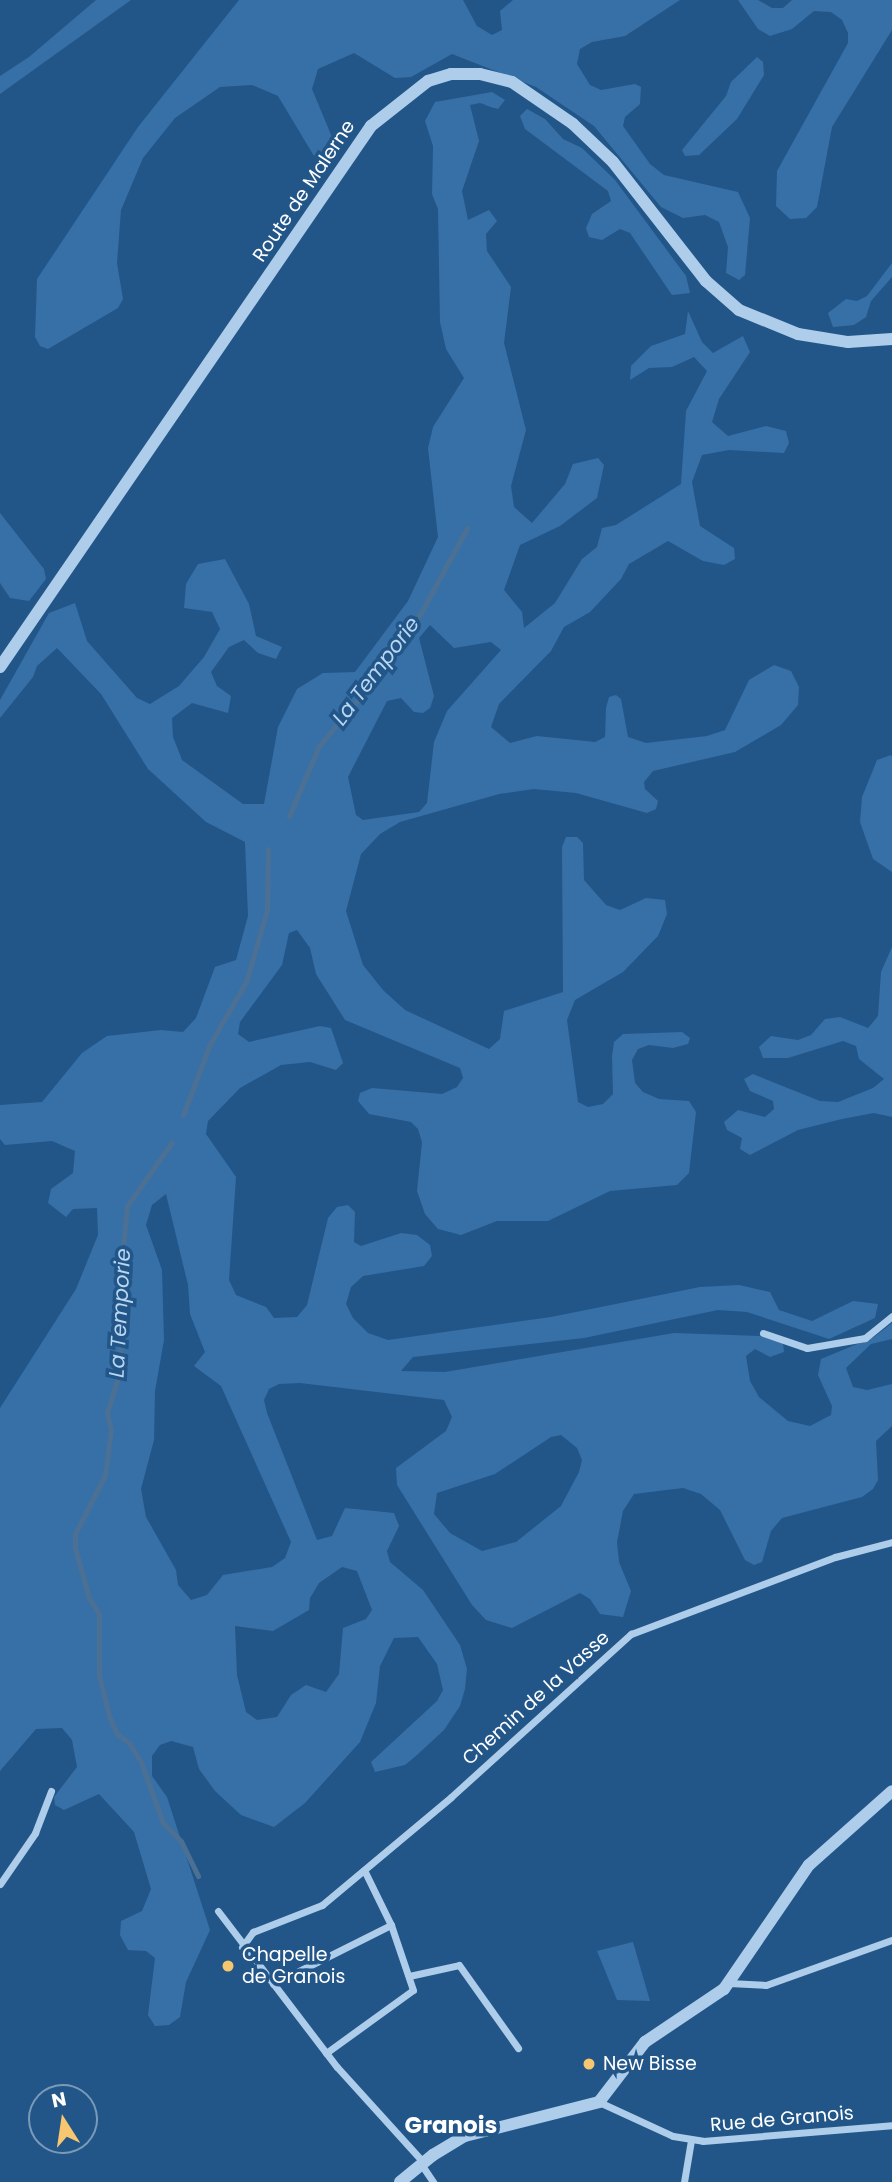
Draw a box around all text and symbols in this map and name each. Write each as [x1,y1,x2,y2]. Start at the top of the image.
street label: Route de Malerne [248,116,360,266]
water label: La Temporie [327,612,425,730]
water label: La Temporie [104,1248,136,1378]
street label: Chemin de la Vasse [458,1626,614,1770]
place label: Chapelle de Granois [242,1944,345,1988]
marker: Chapelle de Granois [220,1958,236,1974]
place label: New Bisse [603,2053,697,2075]
marker: New Bisse [581,2056,597,2072]
north arrow [28,2084,98,2154]
text: N [49,2085,69,2115]
street label: Rue de Granois [709,2101,855,2137]
district label: Granois [405,2111,497,2139]

